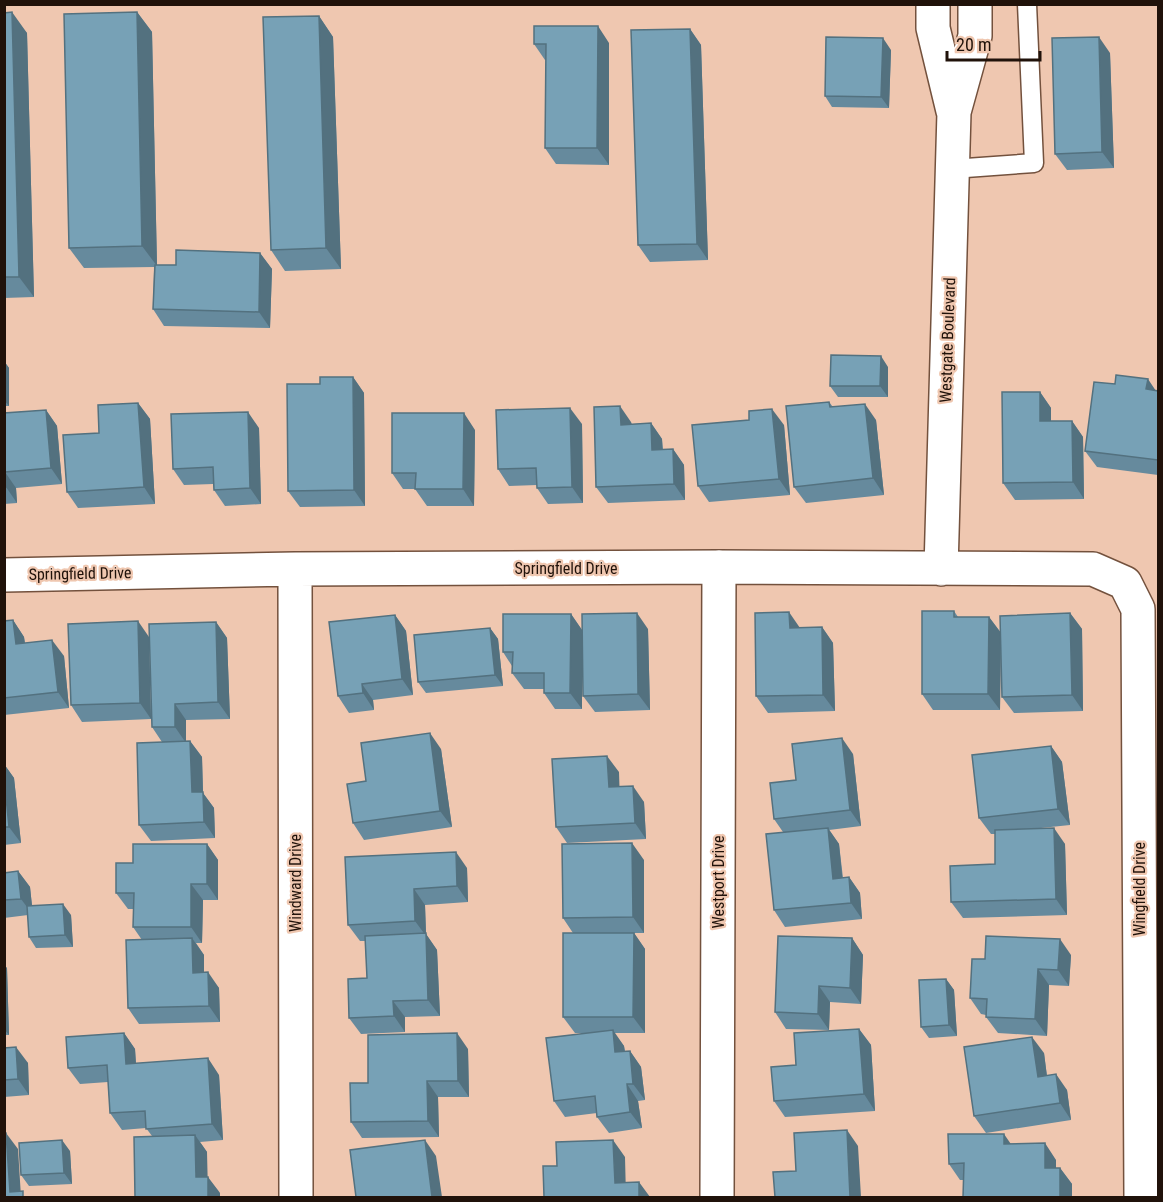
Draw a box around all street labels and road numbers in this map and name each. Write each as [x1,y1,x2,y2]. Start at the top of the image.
street label: Westgate Boulevard [936,277,959,403]
street label: Springfield Drive [515,559,617,578]
street label: Springfield Drive [28,563,132,584]
street label: Windward Drive [286,834,305,932]
street label: Westport Drive [709,836,728,929]
street label: Wingfield Drive [1130,842,1149,936]

